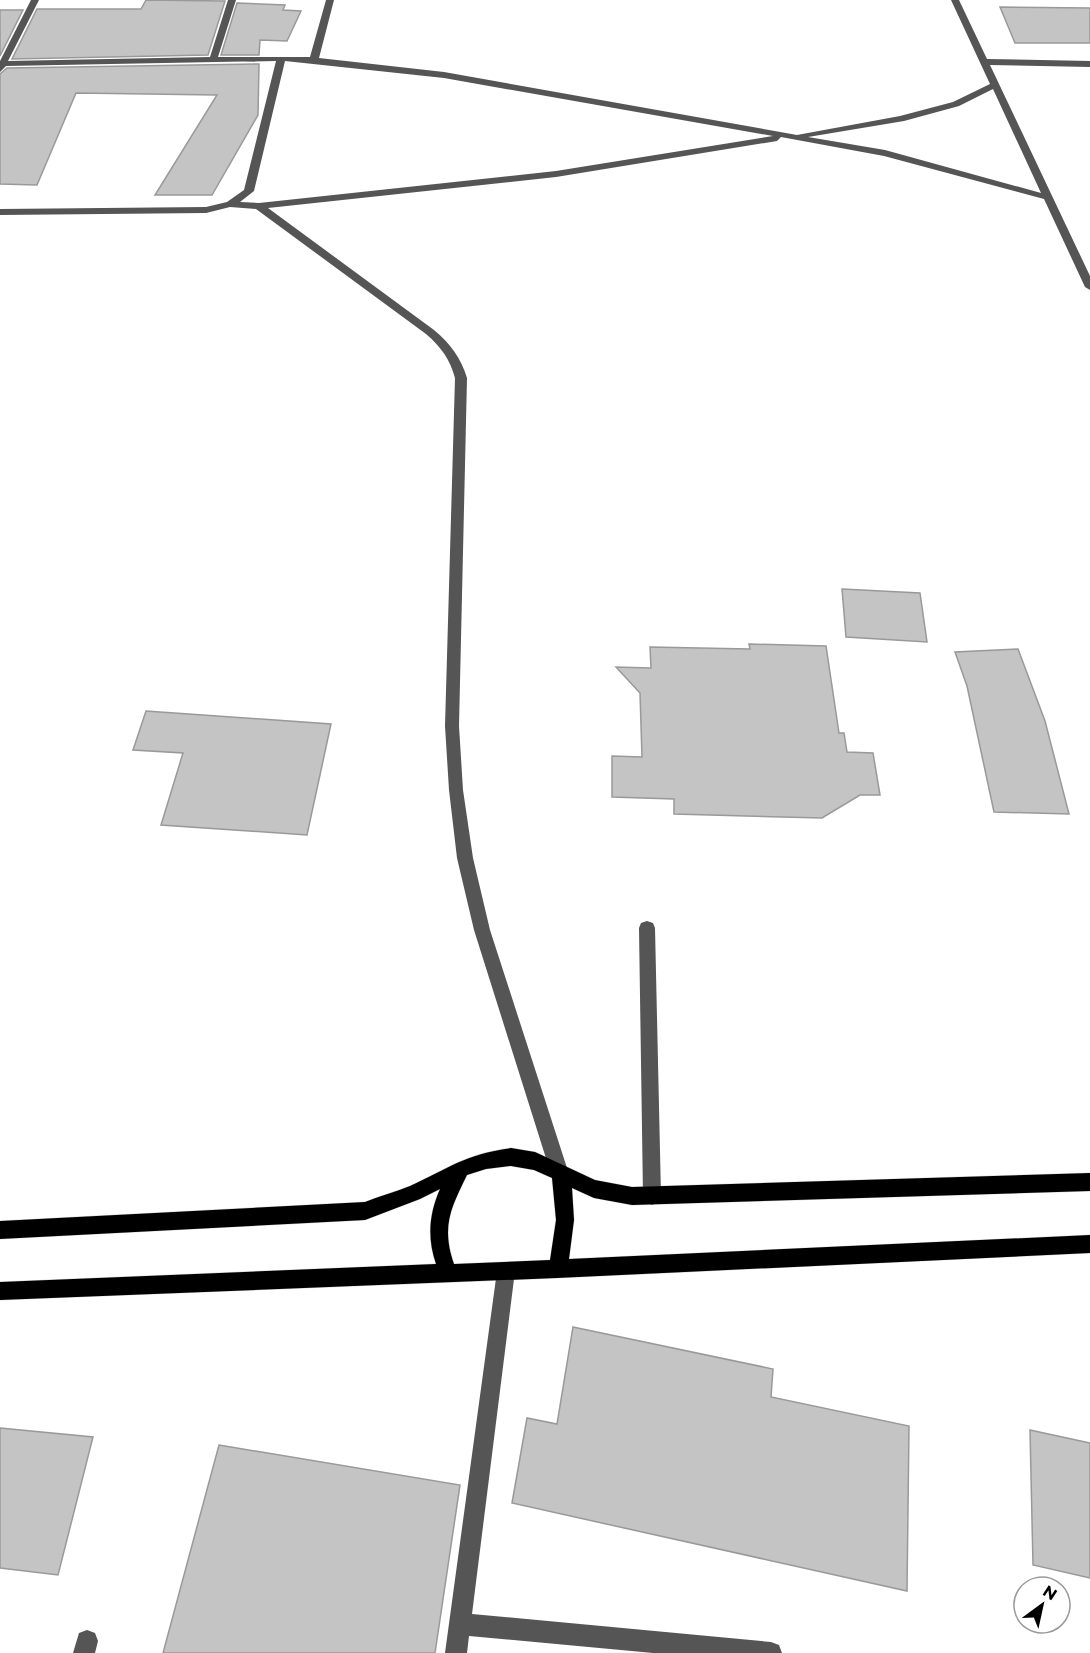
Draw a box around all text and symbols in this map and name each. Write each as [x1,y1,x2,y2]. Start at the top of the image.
north arrow [1012,1575,1072,1635]
text: N [1039,1581,1060,1604]

